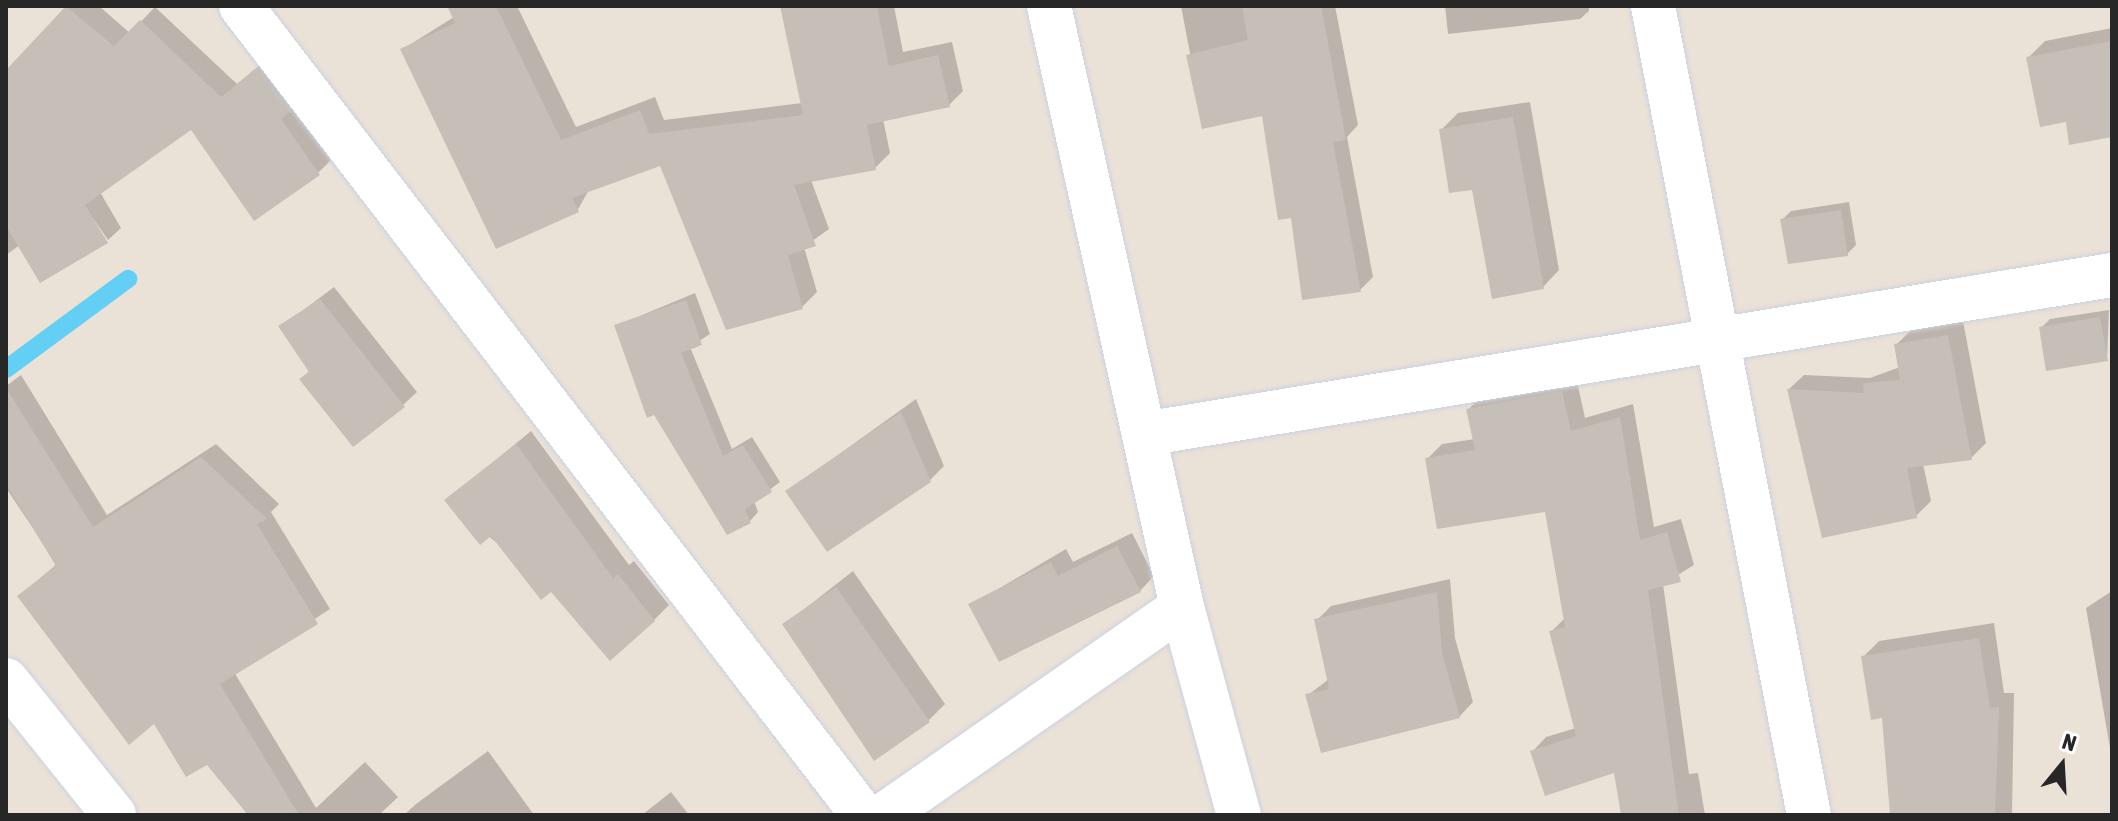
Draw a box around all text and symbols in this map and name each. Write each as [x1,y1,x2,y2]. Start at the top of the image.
north arrow [2022,725,2102,805]
text: N [2059,728,2080,757]

